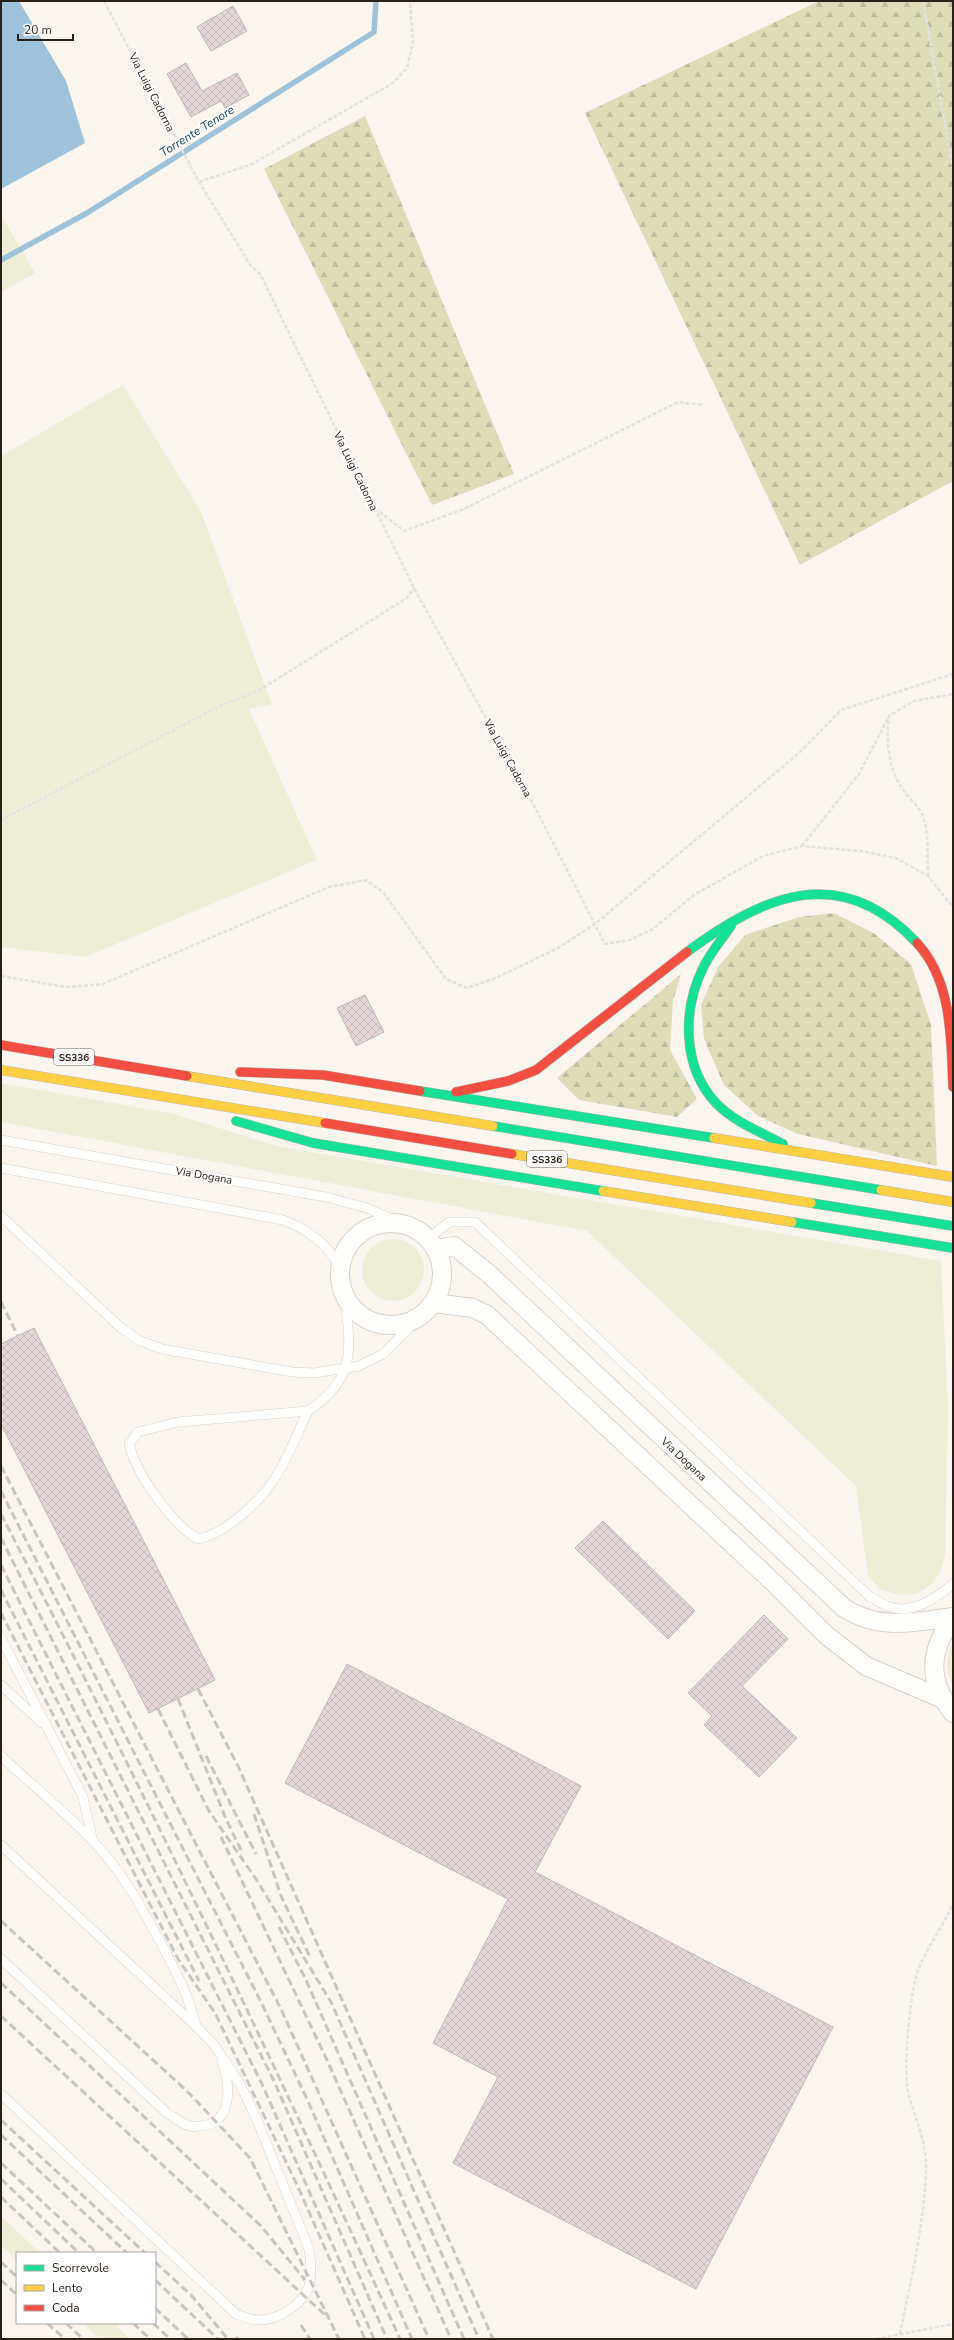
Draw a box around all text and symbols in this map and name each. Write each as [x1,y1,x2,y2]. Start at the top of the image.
scale bar [18,16,73,42]
text: 20 m [24,22,52,38]
street label: Via Luigi Cadorna [125,49,178,134]
water label: Torrente Tenore [157,101,238,160]
street label: Via Luigi Cadorna [329,428,381,514]
street label: Via Luigi Cadorna [479,716,535,800]
road number: SS336 [54,1049,94,1065]
road number: SS336 [527,1151,567,1167]
street label: Via Dogana [173,1163,234,1188]
street label: Via Dogana [657,1434,710,1485]
legend [16,2252,156,2324]
text: Scorrevole [52,2260,109,2276]
text: Lento [52,2280,83,2296]
text: Coda [52,2300,80,2316]

